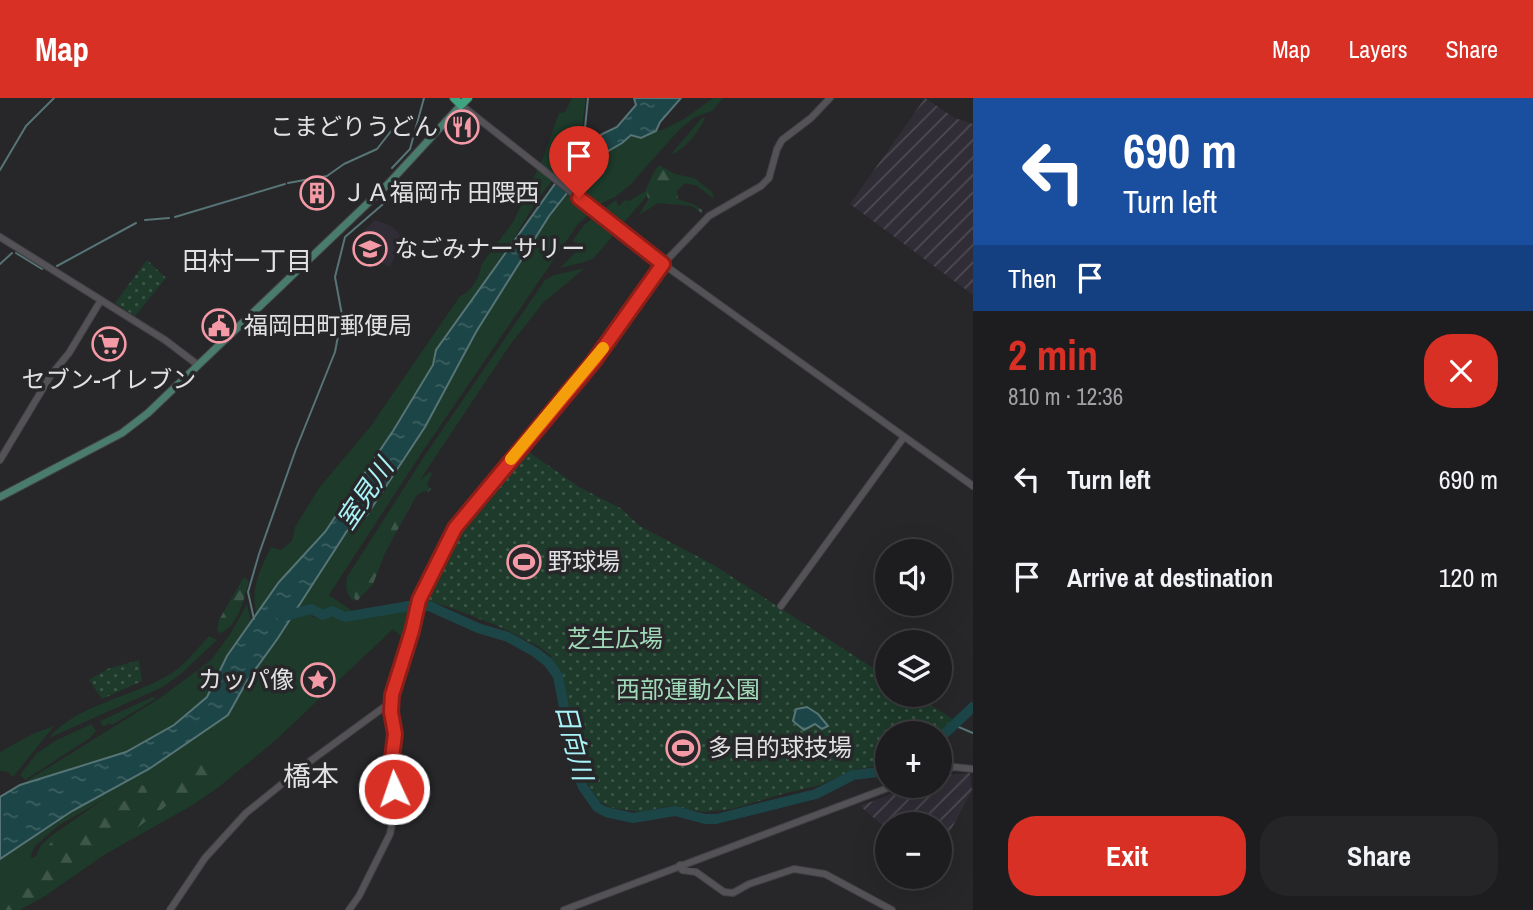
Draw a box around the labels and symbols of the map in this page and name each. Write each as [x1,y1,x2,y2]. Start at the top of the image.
restaurant icon: こまどりうどん [443,108,481,146]
place label: こまどりうどん [270,110,438,142]
pin [549,126,609,198]
building icon: ＪＡ福岡市 田隈西 [298,174,336,212]
place label: ＪＡ福岡市 田隈西 [342,176,539,208]
school or university icon: なごみナーサリー [351,230,389,268]
place label: なごみナーサリー [394,232,586,264]
district label: 田村一丁目 [182,243,312,278]
public building icon: 福岡田町郵便局 [200,307,238,345]
place label: 福岡田町郵便局 [244,309,412,341]
supermarket icon: セブン-イレブン [90,325,128,363]
place label: セブン-イレブン [22,363,196,395]
water label: 室見川 [328,449,403,536]
sports icon: 野球場 [505,543,543,581]
place label: 野球場 [548,545,620,577]
park label: 芝生広場 [567,622,663,654]
place icon: カッパ像 [299,661,337,699]
place label: カッパ像 [198,663,294,695]
park label: 西部運動公園 [616,673,760,705]
water label: 日向川 [548,700,602,787]
sports icon: 多目的球技場 [664,729,702,767]
place label: 多目的球技場 [708,731,852,763]
position arrow [357,752,431,826]
district label: 橋本 [283,757,339,795]

